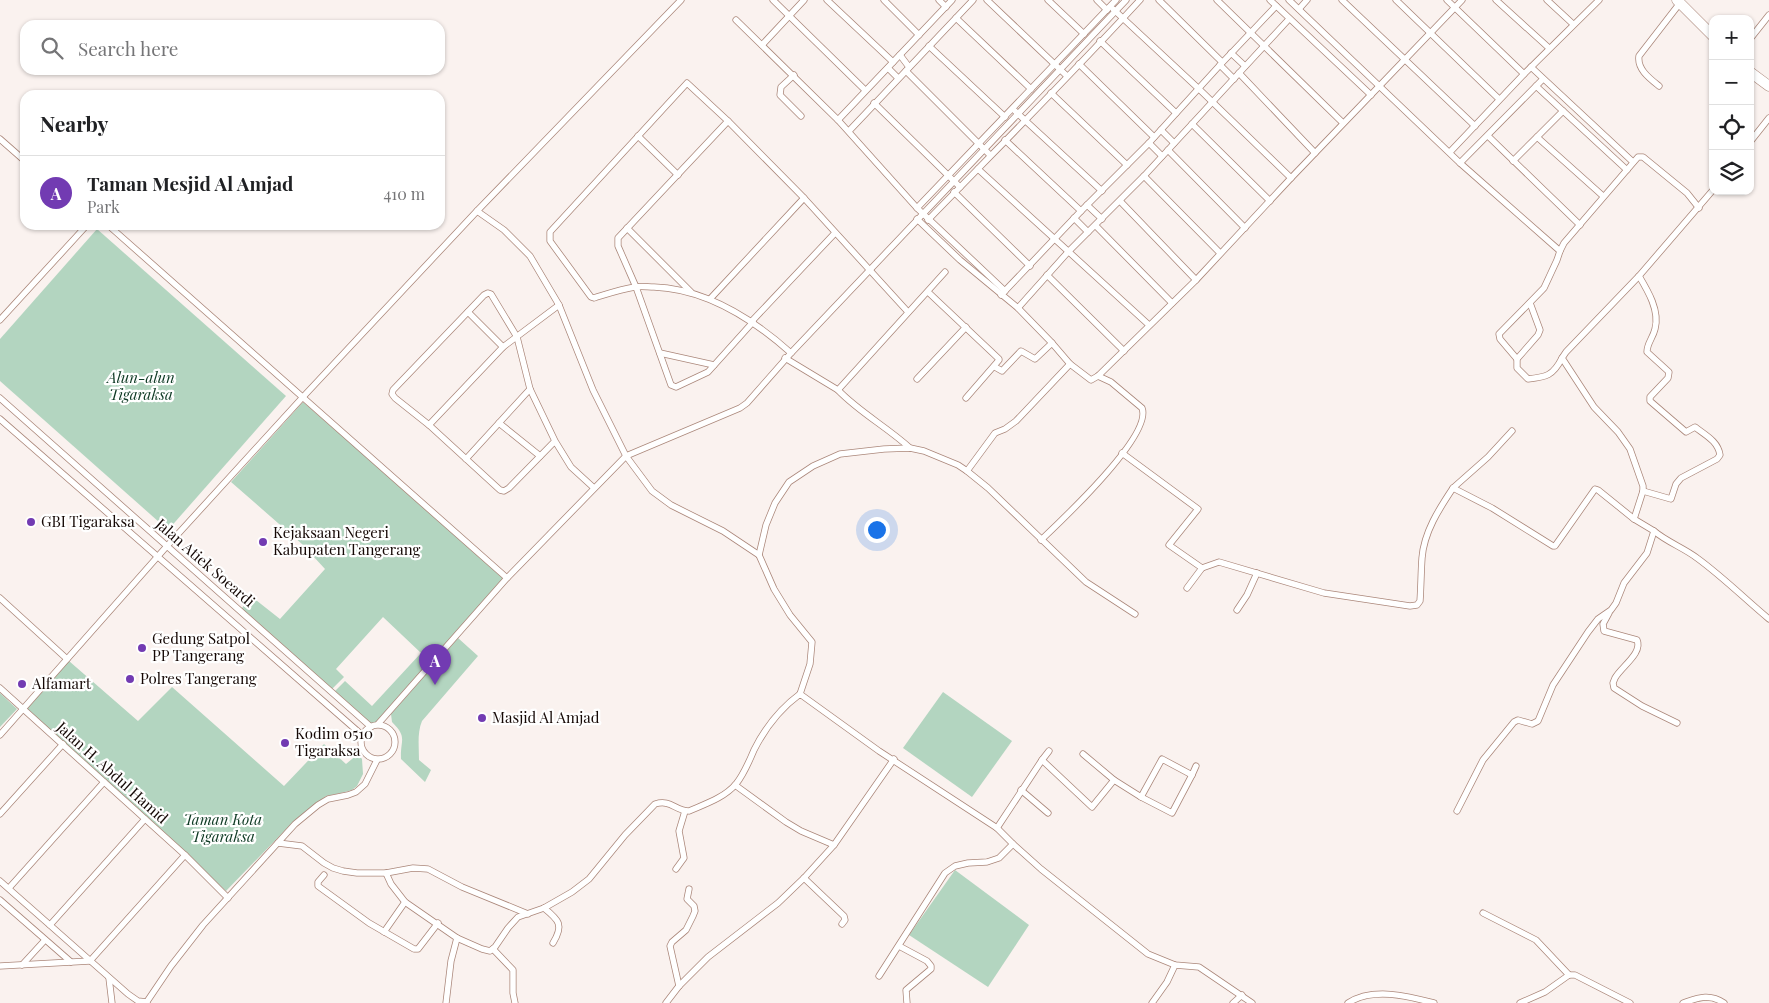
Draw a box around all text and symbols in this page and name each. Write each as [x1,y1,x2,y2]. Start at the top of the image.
map controls [1709,15,1754,195]
button: + [1709,15,1754,60]
search box [20,20,445,75]
icon: search [38,34,66,62]
text: Search here [78,35,178,61]
button: − [1709,60,1754,105]
button: locate [1709,105,1754,150]
text: Nearby [40,109,109,137]
button: layers [1709,150,1754,195]
text: Taman Mesjid Al Amjad [87,170,293,196]
text: A [51,183,61,204]
text: 410 m [383,183,425,204]
text: Park [87,196,120,217]
park label: Alun-alun Tigaraksa [105,367,175,404]
place label: GBI Tigaraksa [41,511,135,531]
street label: Jalan Atiek Soeardi [151,513,260,611]
marker: GBI Tigaraksa [25,516,37,528]
your location [864,517,890,543]
place label: Kejaksaan Negeri Kabupaten Tangerang [273,522,421,559]
marker: Kejaksaan Negeri Kabupaten Tangerang [257,536,269,548]
place label: Gedung Satpol PP Tangerang [152,628,250,665]
marker: Gedung Satpol PP Tangerang [136,642,148,654]
pin: A [419,644,451,685]
place label: Polres Tangerang [140,668,257,688]
place label: Alfamart [31,673,92,693]
marker: Polres Tangerang [124,673,136,685]
marker: Alfamart [16,678,28,690]
place label: Masjid Al Amjad [492,707,600,727]
marker: Masjid Al Amjad [476,712,488,724]
street label: Jalan H. Abdul Hamid [52,716,173,828]
place label: Kodim 0510 Tigaraksa [295,723,373,760]
marker: Kodim 0510 Tigaraksa [279,737,291,749]
park label: Taman Kota Tigaraksa [184,809,262,846]

